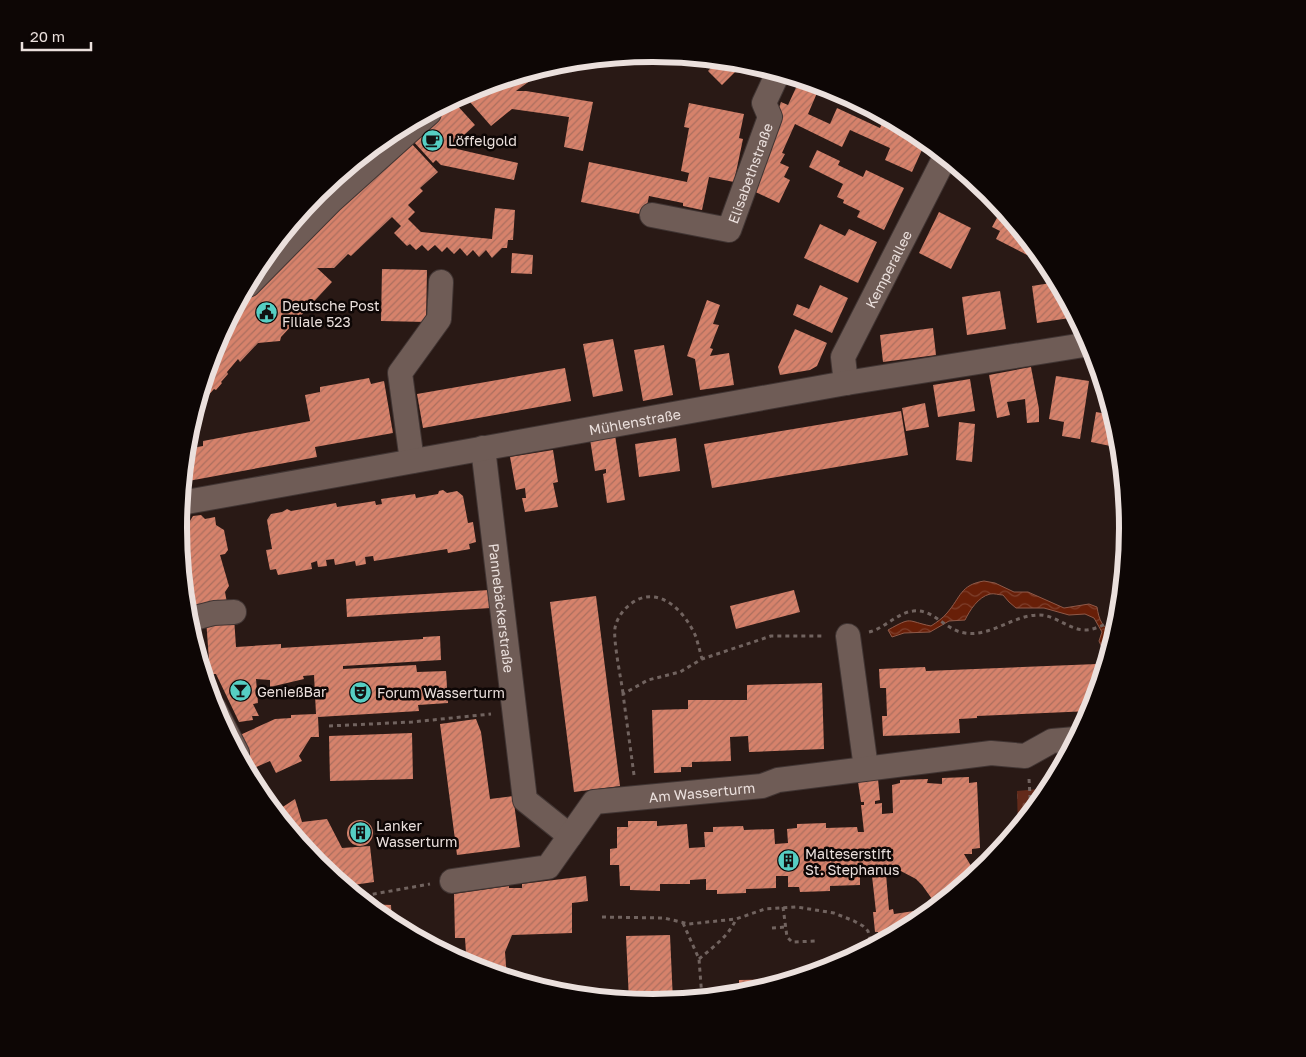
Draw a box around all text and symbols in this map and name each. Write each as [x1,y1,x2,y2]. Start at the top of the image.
scale bar [22,20,91,52]
text: 20 m [30,27,65,45]
street label: Elisabethstraße [724,121,776,226]
cafe icon: Löffelgold [420,128,444,152]
place label: Löffelgold [448,132,517,149]
street label: Kemperallee [861,227,915,311]
place label: Deutsche Post Filiale 523 [282,297,380,330]
public building icon: Deutsche Post Filiale 523 [254,301,278,325]
street label: Mühlenstraße [588,405,682,438]
street label: Pannebäckerstraße [486,542,518,674]
bar icon: GenießBar [229,679,253,703]
theatre icon: Forum Wasserturm [349,680,373,704]
place label: GenießBar [257,683,327,700]
place label: Forum Wasserturm [377,684,505,701]
street label: Am Wasserturm [648,778,756,805]
place label: Lanker Wasserturm [376,817,457,850]
building icon: Lanker Wasserturm [348,821,372,845]
place label: Malteserstift St. Stephanus [805,845,899,878]
building icon: Malteserstift St. Stephanus [777,849,801,873]

